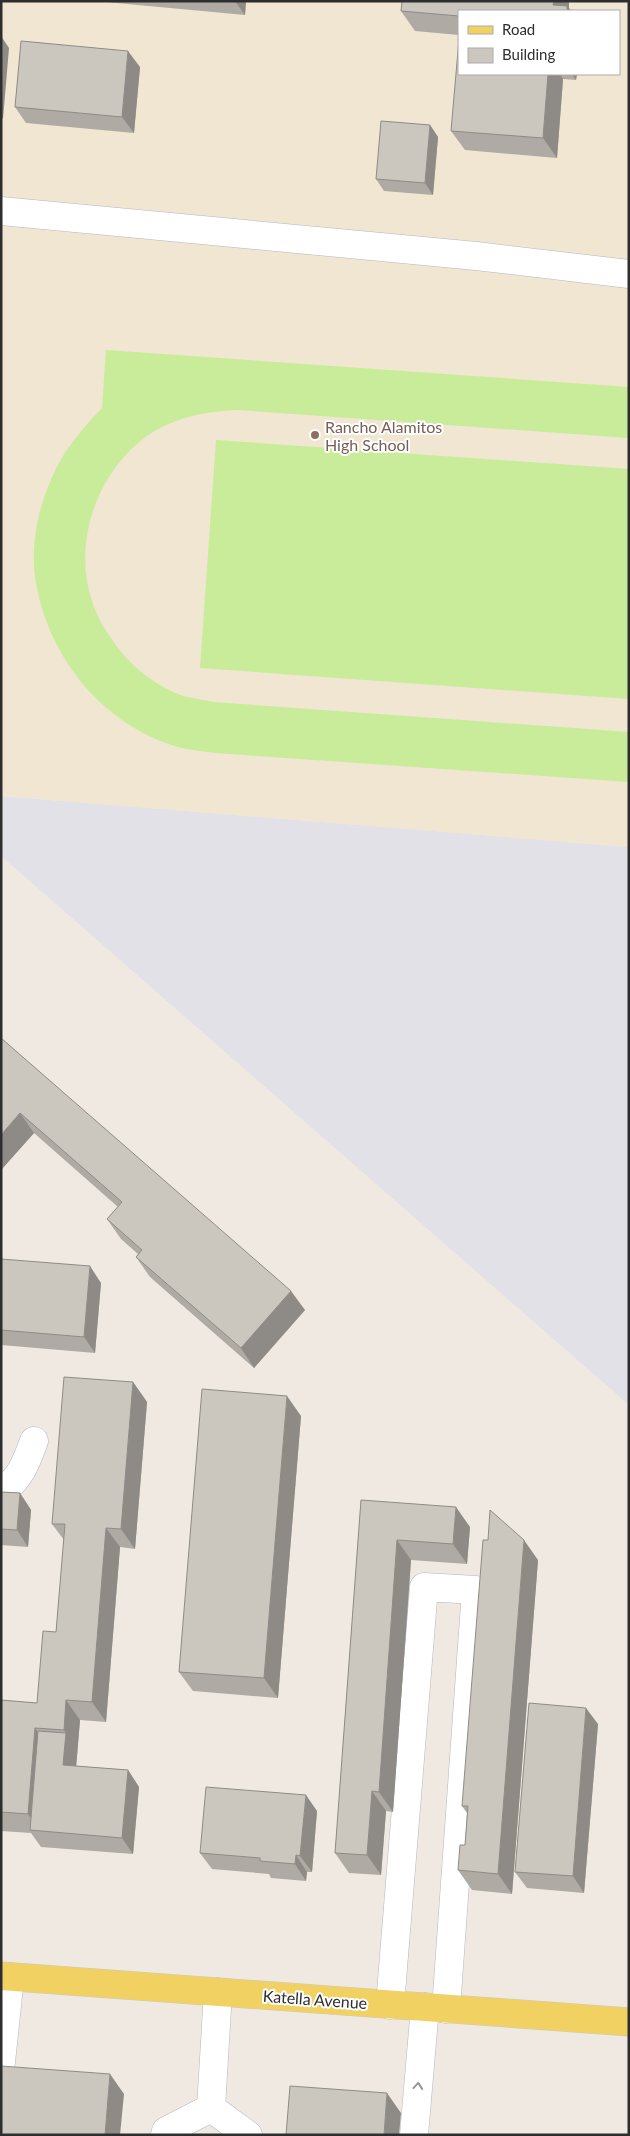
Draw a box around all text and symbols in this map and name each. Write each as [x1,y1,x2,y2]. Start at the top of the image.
legend [458,10,620,75]
text: Road [502,20,535,38]
text: Building [502,45,555,63]
place label: Rancho Alamitos High School [325,417,442,454]
marker: Rancho Alamitos High School [309,429,321,441]
street label: Katella Avenue [262,1986,368,2012]
one-way arrow [412,2082,423,2090]

